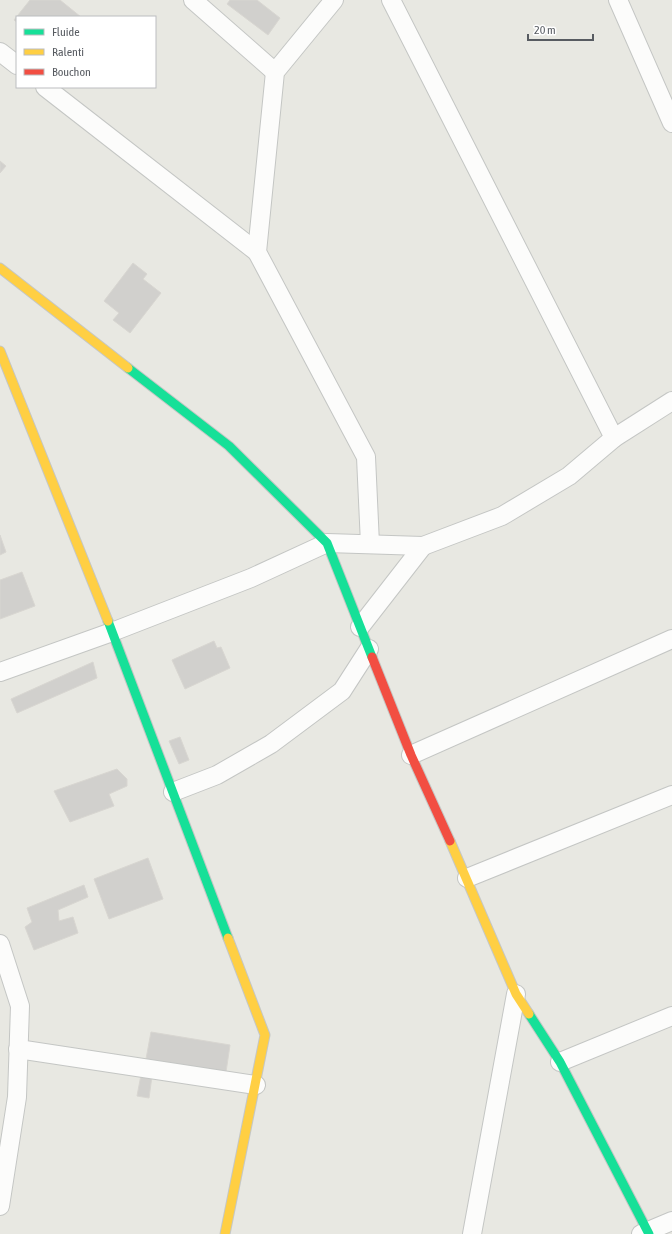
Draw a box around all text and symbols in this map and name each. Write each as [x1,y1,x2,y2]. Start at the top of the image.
legend [16,16,156,88]
scale bar [528,16,593,42]
text: 20 m [534,23,556,37]
text: Fluide [52,25,80,39]
text: Ralenti [52,45,84,59]
text: Bouchon [52,65,91,79]

